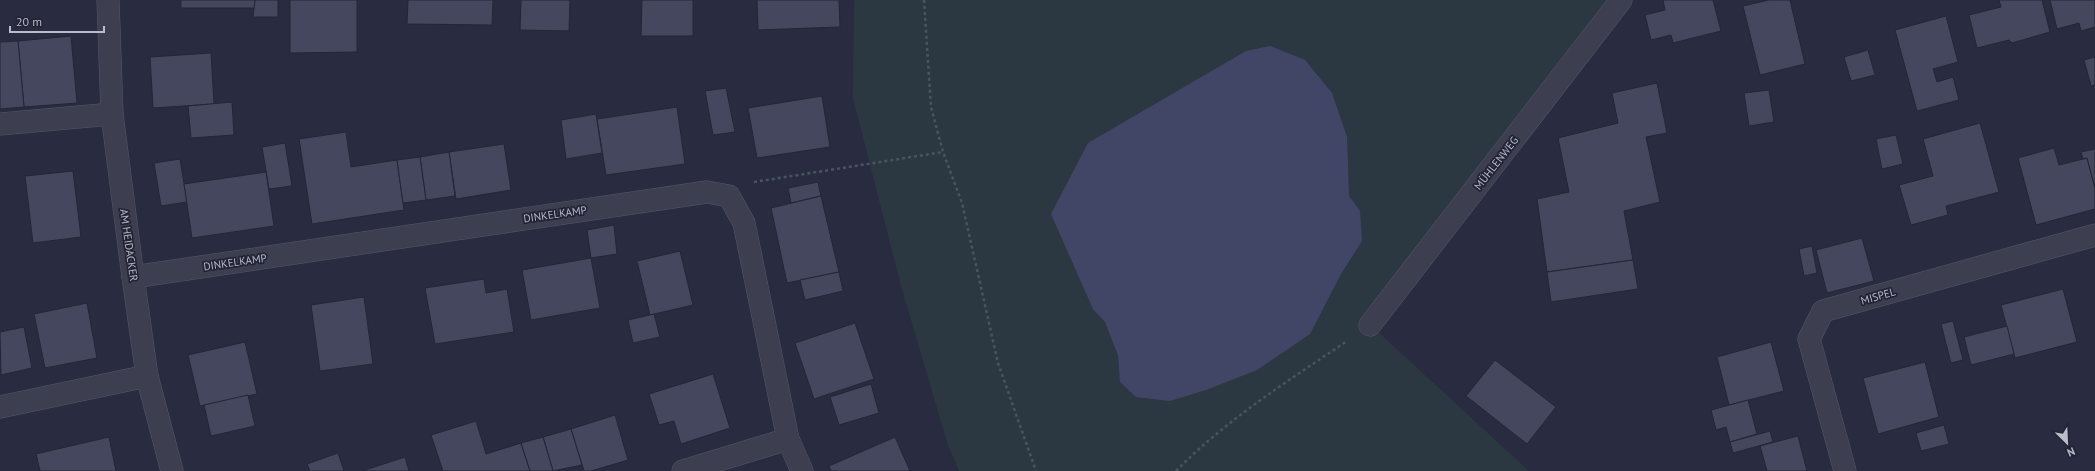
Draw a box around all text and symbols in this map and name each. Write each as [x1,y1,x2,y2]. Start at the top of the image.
scale bar [10,8,104,34]
text: 20 m [16,14,42,29]
street label: MÜHLENWEG [1471,133,1521,193]
street label: DINKELKAMP [522,203,588,225]
street label: AM HEIDACKER [117,208,141,283]
street label: DINKELKAMP [202,251,268,273]
street label: MISPEL [1859,284,1897,308]
north arrow [2047,423,2087,463]
text: N [2065,444,2077,460]

